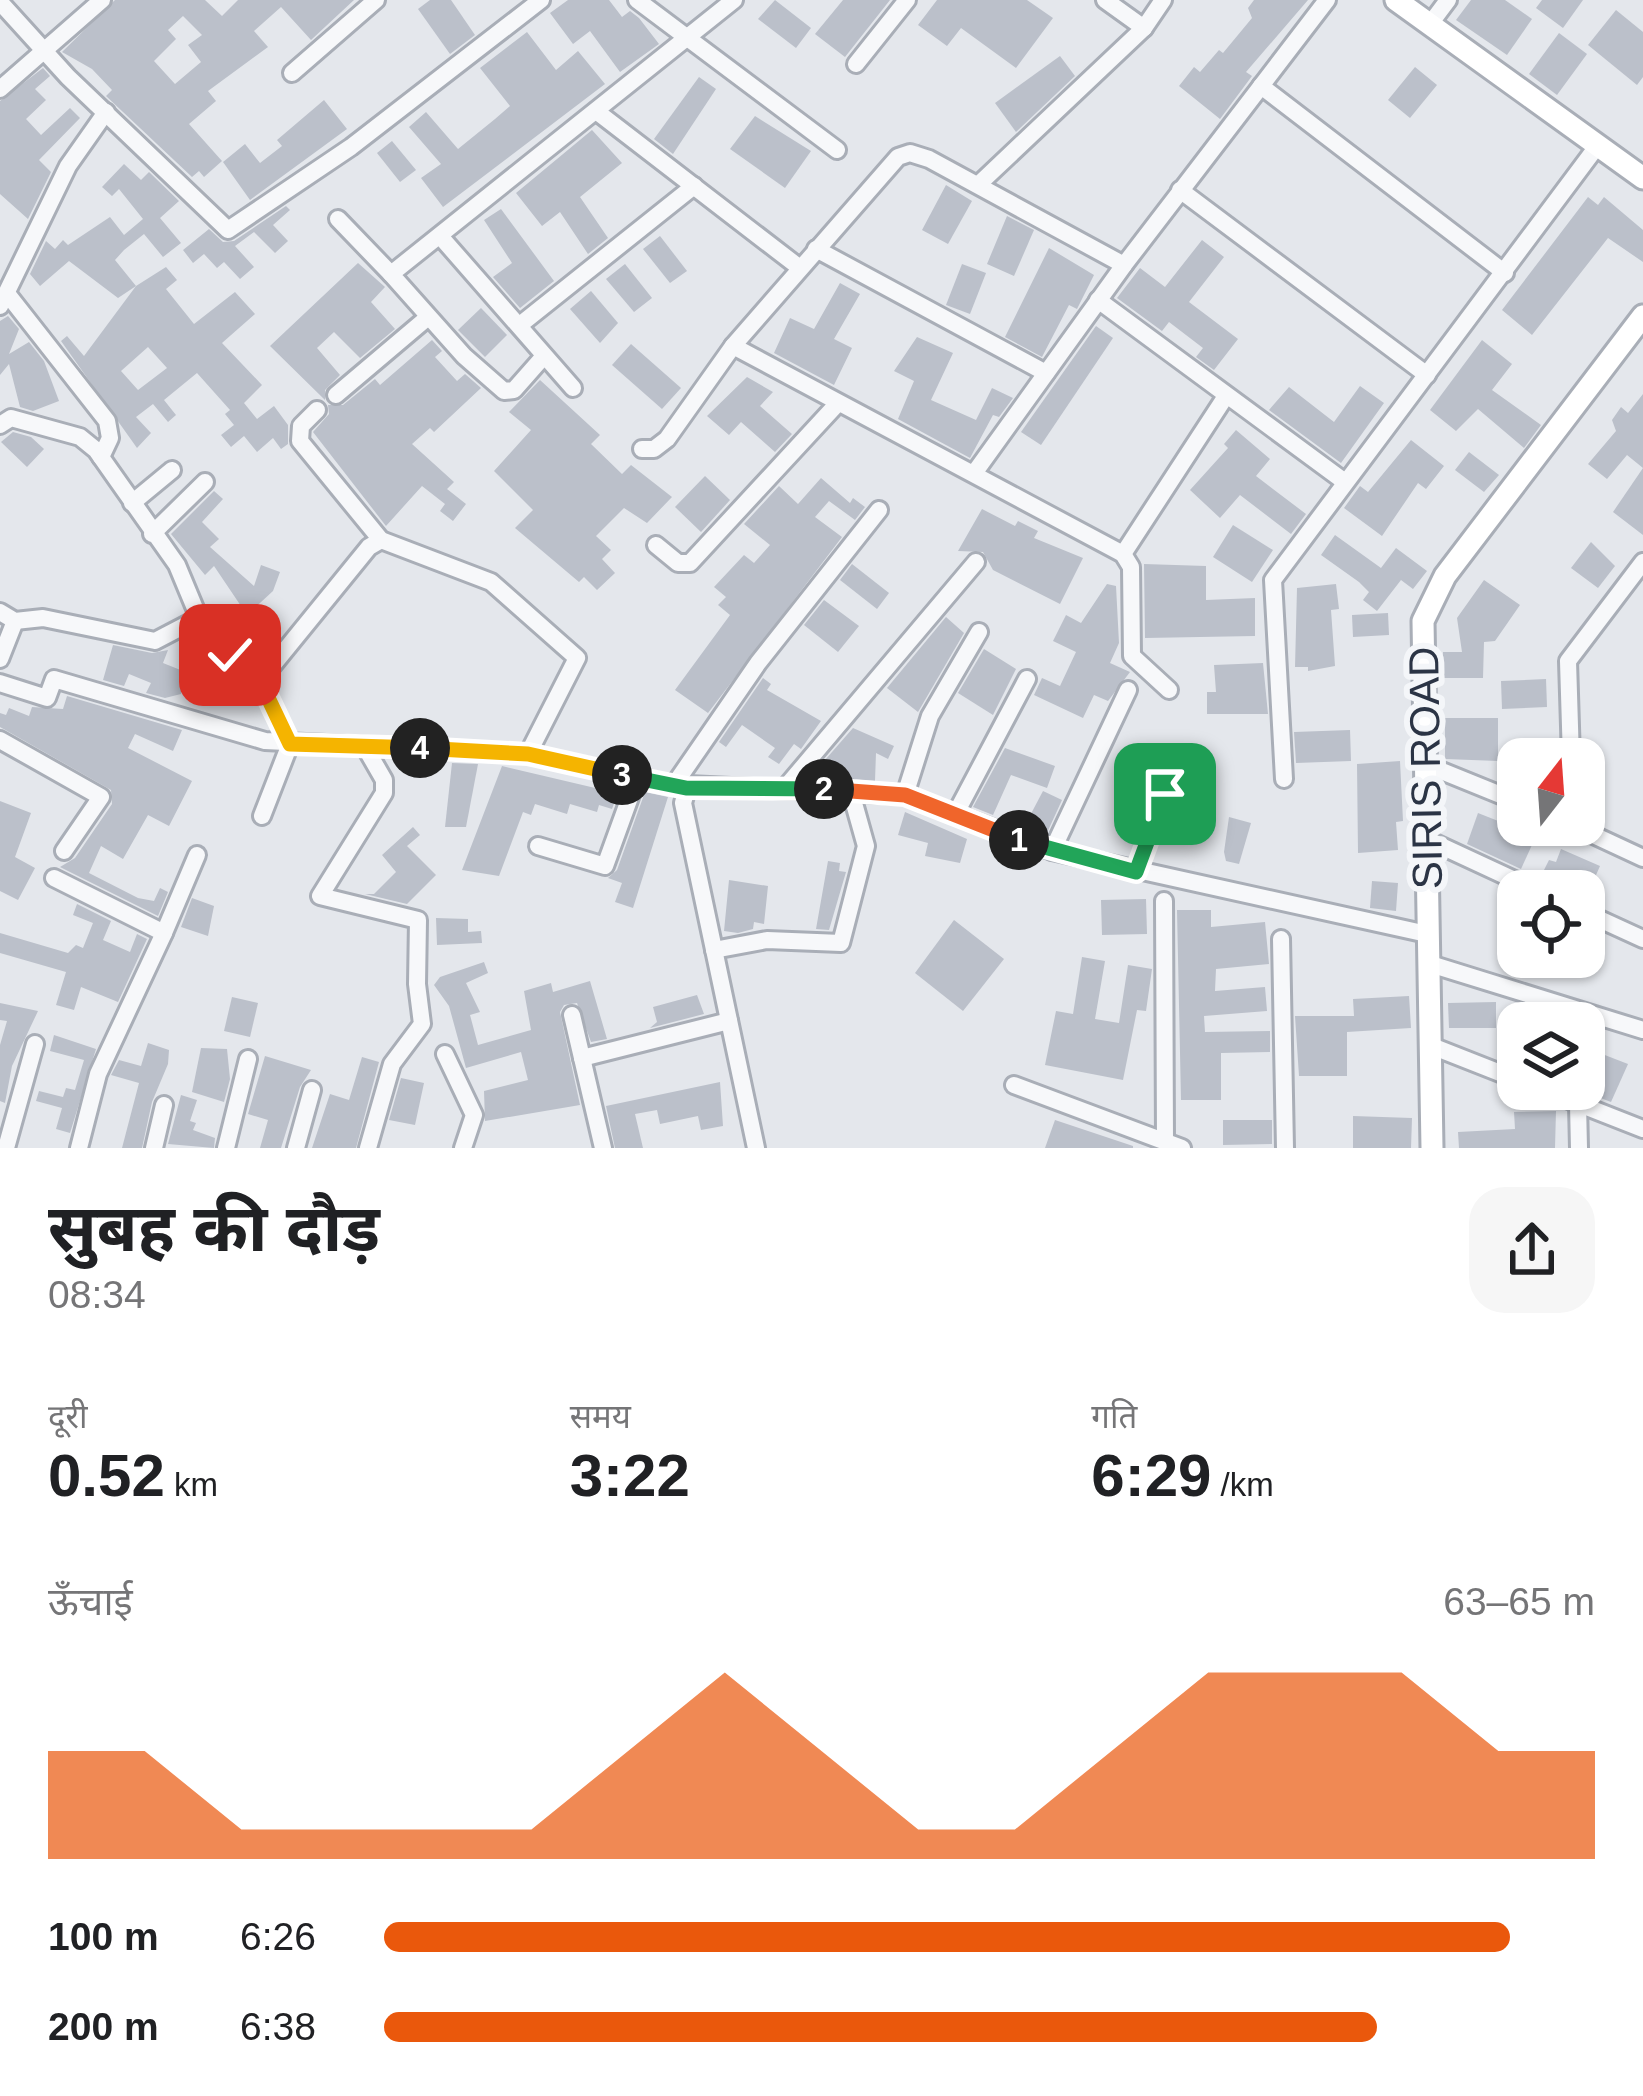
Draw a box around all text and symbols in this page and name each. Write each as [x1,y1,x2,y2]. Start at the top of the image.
pin [179,604,281,706]
icon: check [197,622,263,688]
street label: SIRIS ROAD [1400,646,1451,890]
pin: 4 [390,718,450,778]
text: 4 [411,729,429,766]
north arrow [1497,738,1605,846]
map controls [1497,738,1605,1110]
pin [1114,743,1216,845]
pin: 3 [592,745,652,805]
text: 3 [613,756,631,793]
pin: 2 [794,759,854,819]
icon: arrive [1132,761,1198,827]
text: 2 [815,770,833,807]
pin: 1 [989,810,1049,870]
text: 1 [1010,821,1028,858]
button: locate [1497,870,1605,978]
button: layers [1497,1002,1605,1110]
button: share [1469,1187,1595,1313]
text: सुबह की दौड़ [48,1191,380,1265]
text: 08:34 [48,1273,146,1316]
text: दूरी [48,1398,88,1435]
text: समय [570,1398,631,1435]
text: गति [1091,1398,1137,1435]
text: 0.52 [48,1442,165,1509]
text: 3:22 [570,1442,690,1509]
text: 6:29 [1091,1442,1211,1509]
text: km [165,1466,218,1503]
text: /km [1211,1466,1274,1503]
text: ऊँचाई [48,1580,133,1623]
text: 63–65 m [1443,1580,1595,1623]
text: 100 m [48,1915,159,1958]
text: 6:26 [240,1915,316,1958]
text: 200 m [48,2005,159,2048]
text: 6:38 [240,2005,316,2048]

